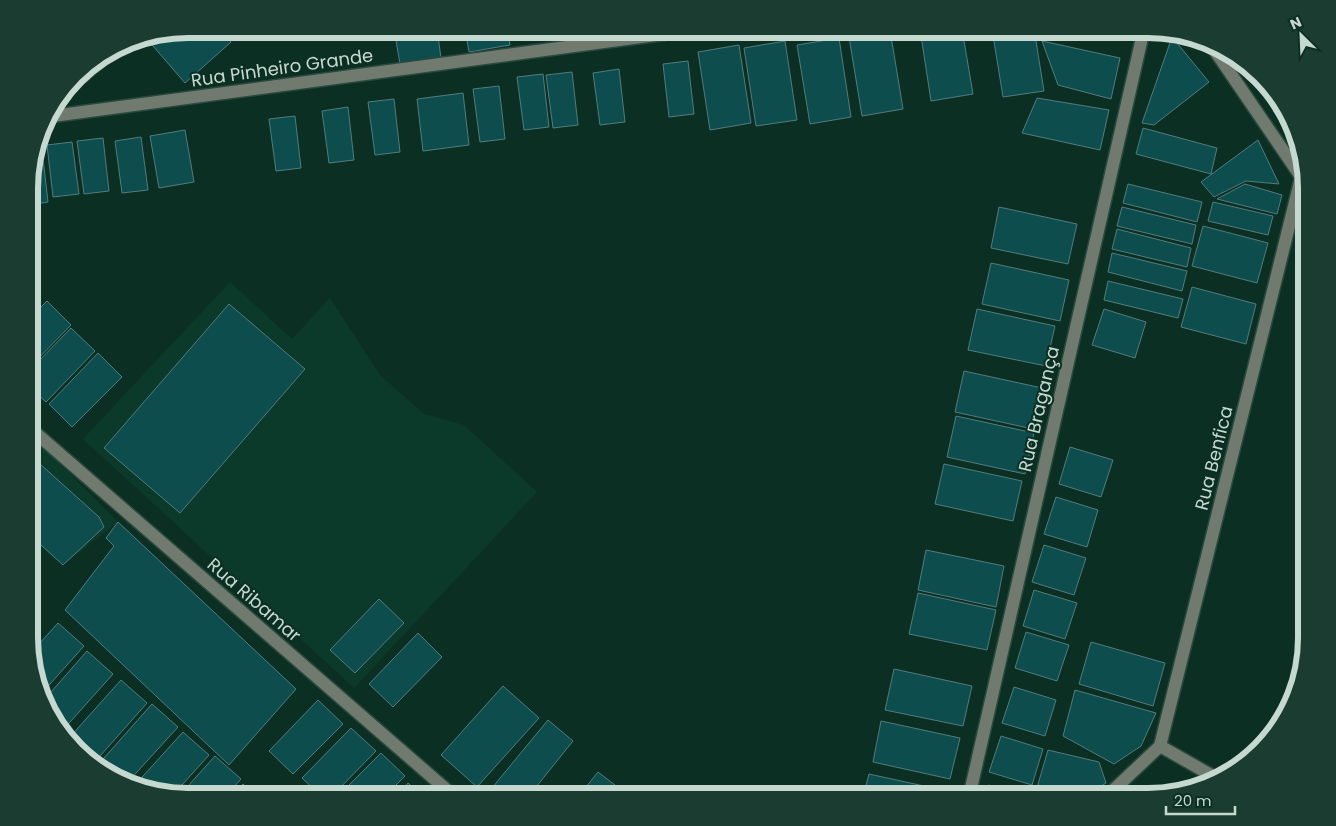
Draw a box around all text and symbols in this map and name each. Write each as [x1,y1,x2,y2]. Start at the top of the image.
north arrow [1276,10,1326,60]
text: N [1287,12,1305,34]
street label: Rua Pinheiro Grande [189,42,375,93]
street label: Rua Bragança [1012,344,1065,474]
street label: Rua Benfica [1188,403,1239,513]
street label: Rua Ribamar [202,552,307,647]
scale bar [1166,784,1235,816]
text: 20 m [1174,790,1212,811]

